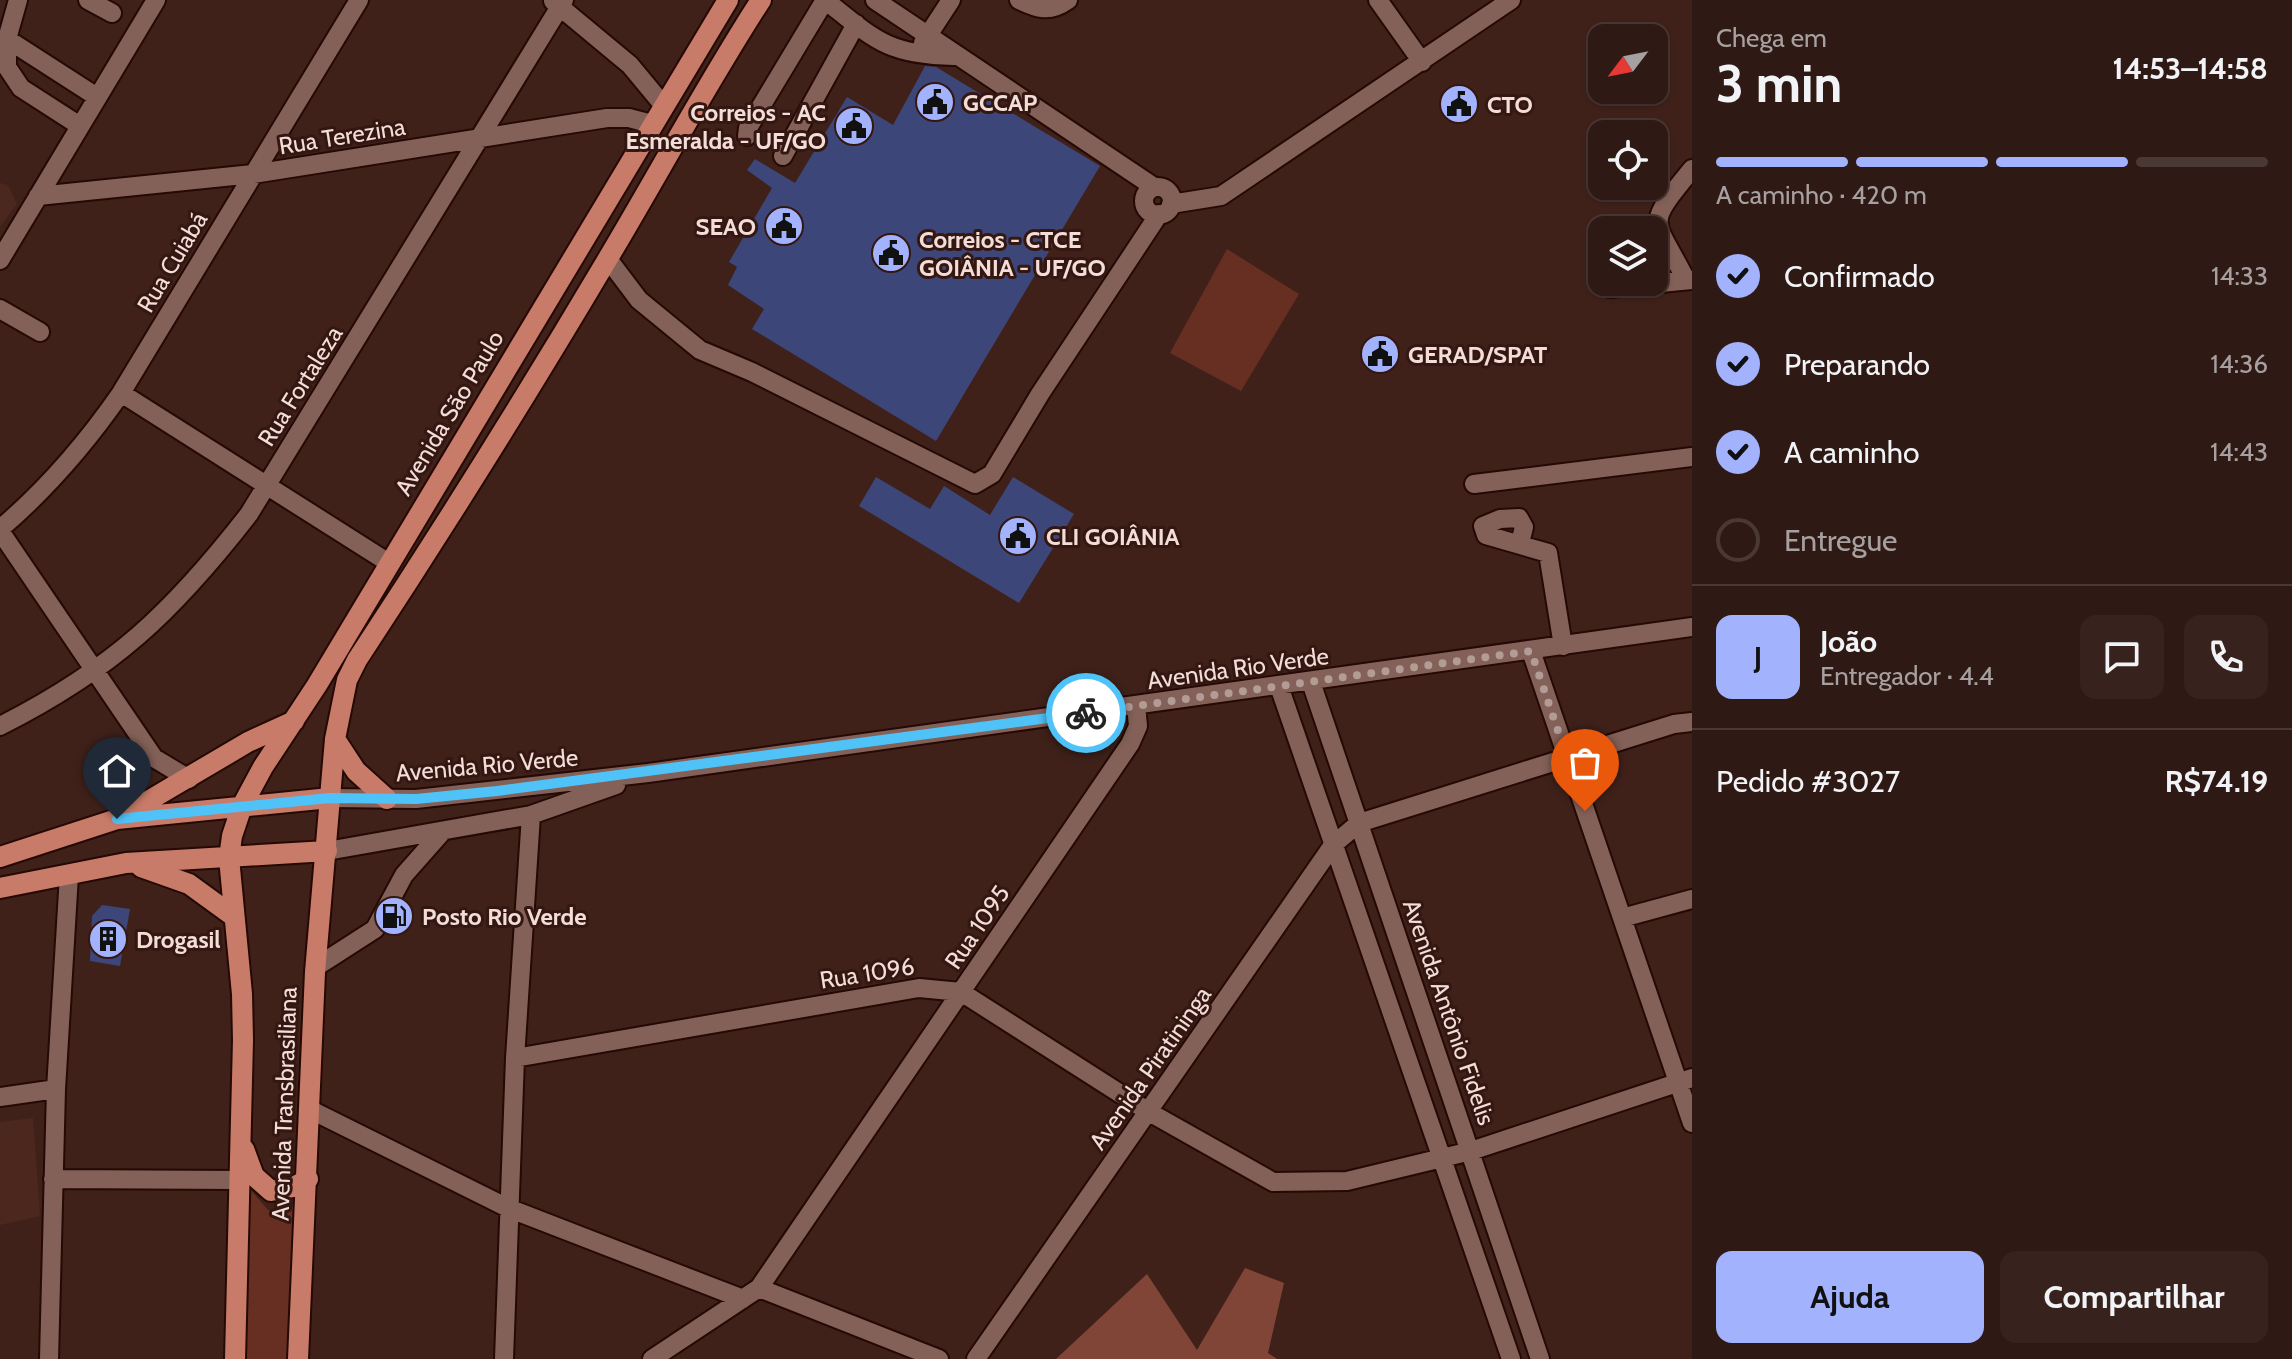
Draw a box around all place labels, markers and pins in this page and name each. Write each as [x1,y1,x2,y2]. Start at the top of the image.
public building icon: GCCAP [914,81,956,123]
public building icon: CTO [1438,83,1480,125]
place label: GCCAP [963,88,1037,117]
place label: CTO [1487,90,1533,119]
place label: Correios - AC Esmeralda - UF/GO [625,98,826,155]
public building icon: Correios - AC Esmeralda - UF/GO [833,105,875,147]
public building icon: SEAO [763,205,805,247]
place label: SEAO [695,212,756,241]
place label: Correios - CTCE GOIÂNIA - UF/GO [919,225,1106,282]
public building icon: Correios - CTCE GOIÂNIA - UF/GO [870,232,912,274]
public building icon: GERAD/SPAT [1359,333,1401,375]
place label: GERAD/SPAT [1408,340,1547,369]
public building icon: CLI GOIÂNIA [997,515,1039,557]
place label: CLI GOIÂNIA [1046,522,1179,551]
pin [1551,729,1619,811]
pin [83,737,151,819]
fuel station icon: Posto Rio Verde [373,895,415,937]
place label: Posto Rio Verde [422,902,587,931]
building icon: Drogasil [87,918,129,960]
place label: Drogasil [136,925,221,954]

